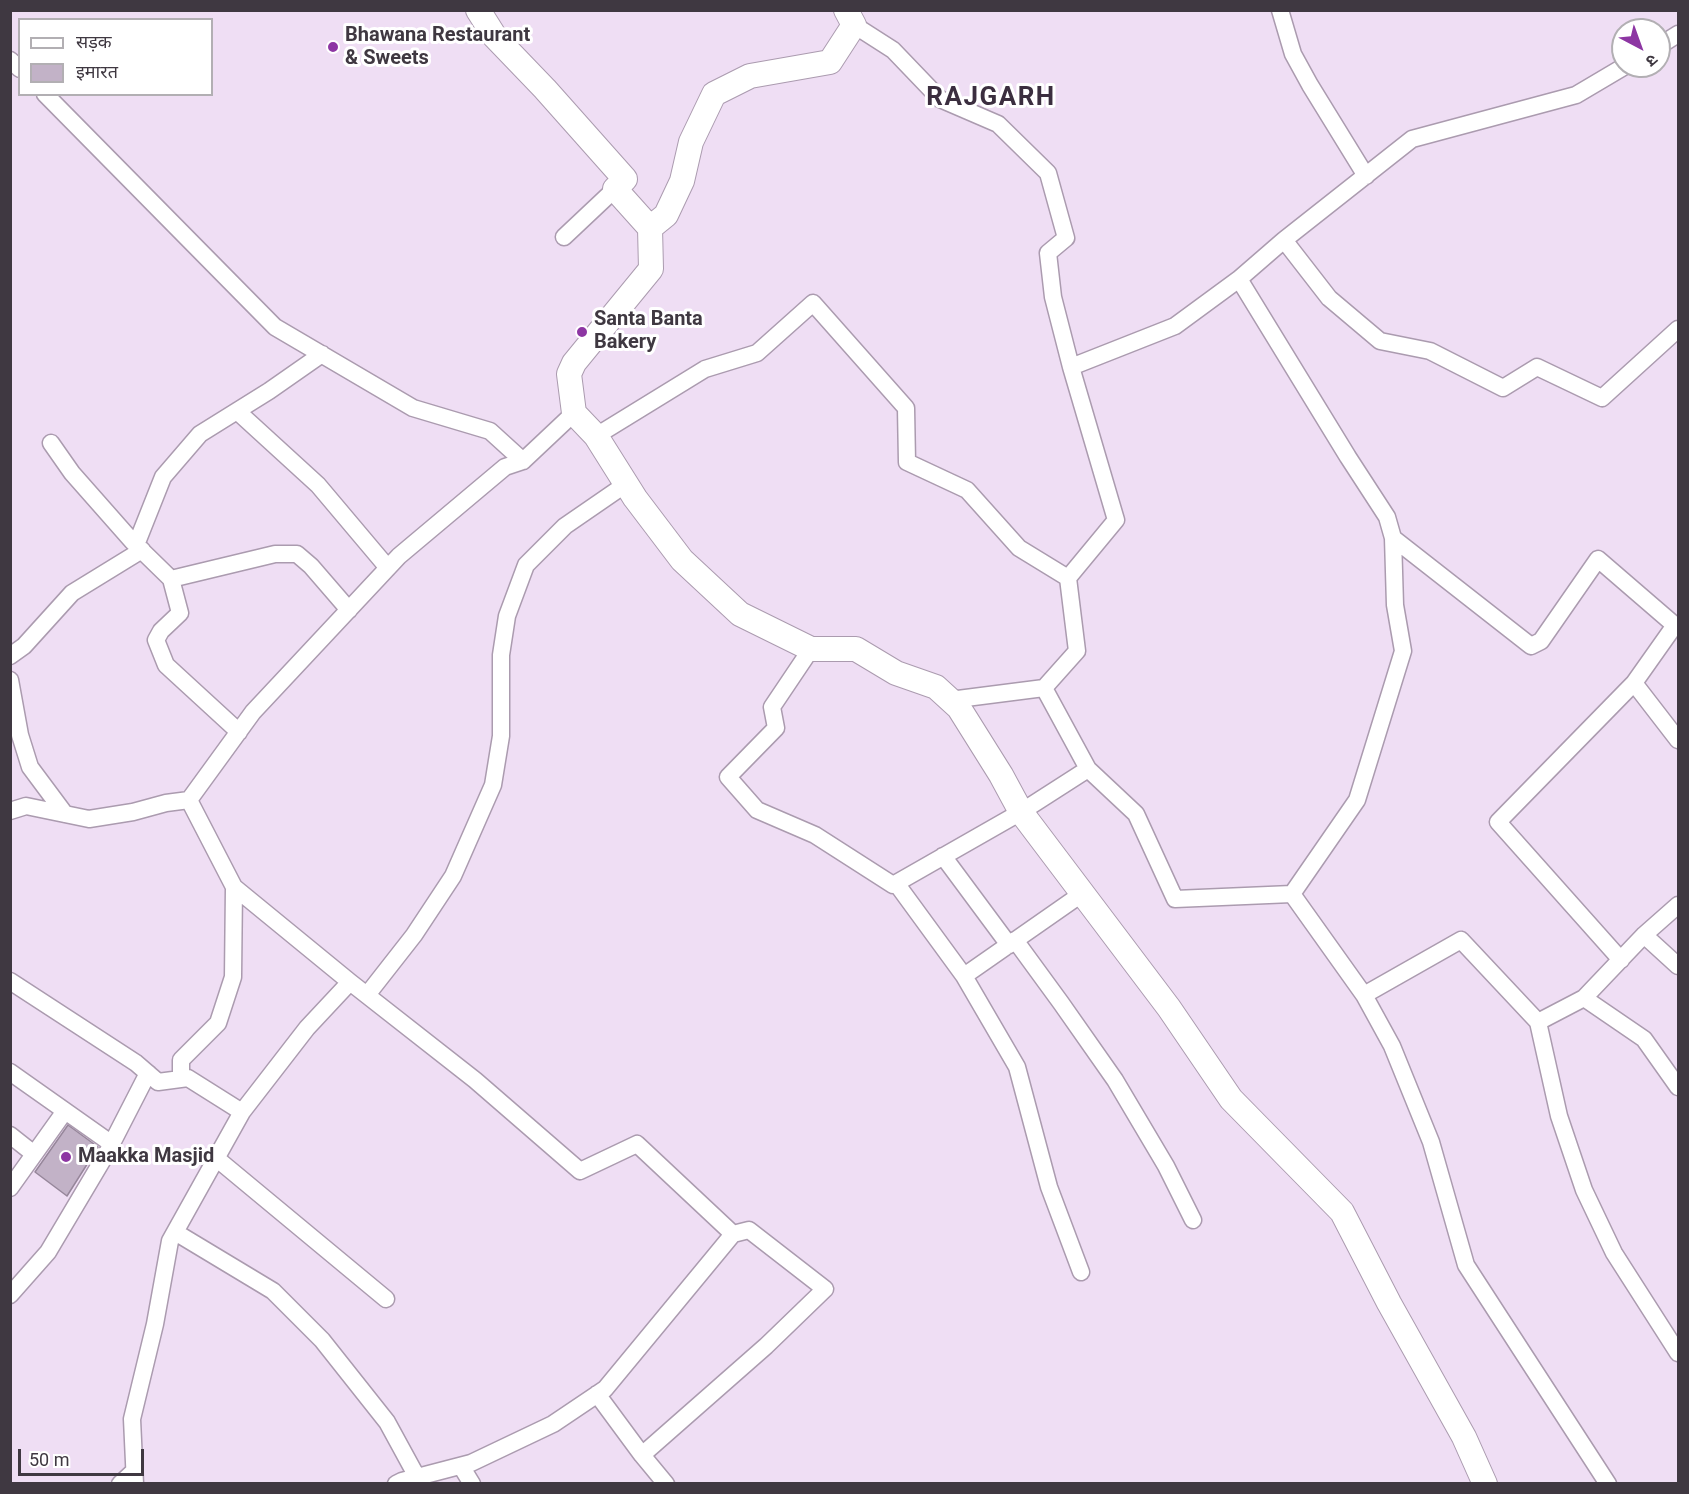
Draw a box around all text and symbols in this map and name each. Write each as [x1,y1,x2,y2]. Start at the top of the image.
legend [18,18,213,96]
north arrow [1611,18,1671,78]
place label: Bhawana Restaurant & Sweets [345,24,530,71]
text: सड़क [76,31,112,52]
marker: Bhawana Restaurant & Sweets [326,40,340,54]
text: उ [1642,50,1662,71]
text: इमारत [76,61,118,82]
district label: RAJGARH [926,82,1056,114]
place label: Santa Banta Bakery [594,308,703,355]
marker: Santa Banta Bakery [575,325,589,339]
place label: Maakka Masjid [78,1145,214,1169]
marker: Maakka Masjid [59,1150,73,1164]
scale bar [21,1437,147,1475]
text: 50 m [29,1449,69,1470]

